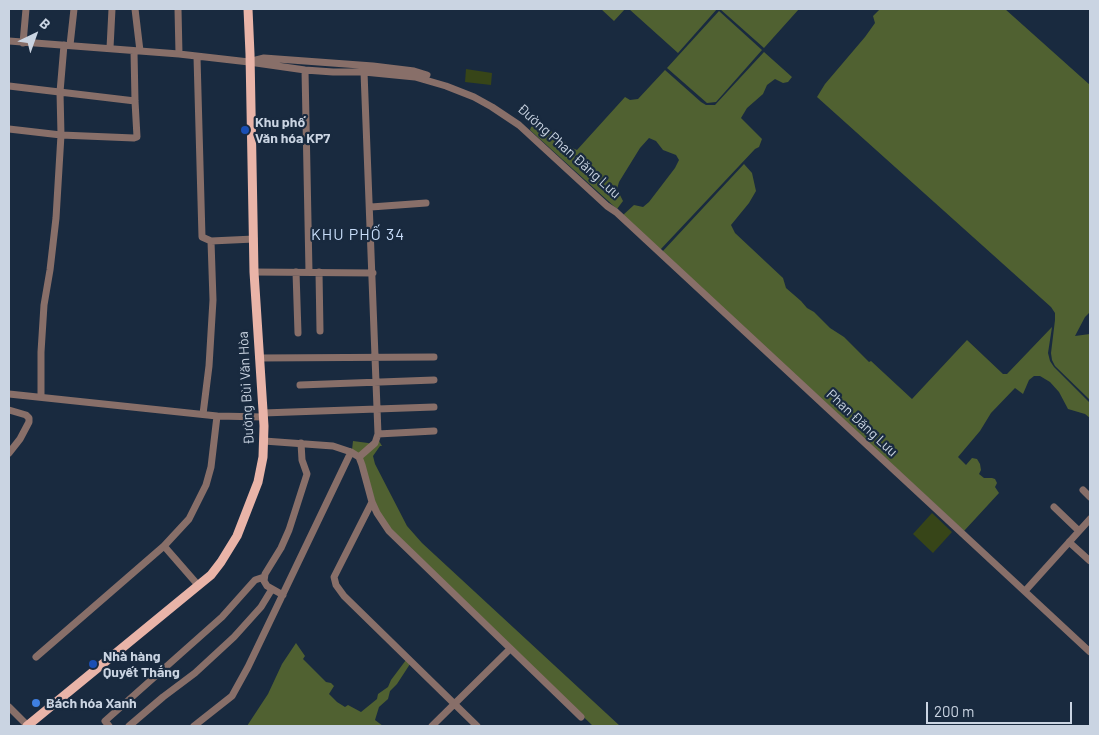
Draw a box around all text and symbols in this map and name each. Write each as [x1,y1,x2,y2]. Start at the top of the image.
north arrow [10,10,60,60]
text: B [36,14,54,33]
street label: Đường Phan Đăng Lưu [514,100,624,202]
place label: Khu phố Văn hóa KP7 [255,114,330,146]
marker: Khu phố Văn hóa KP7 [239,124,251,136]
district label: KHU PHỐ 34 [310,225,406,245]
street label: Đường Bùi Văn Hòa [235,331,257,445]
street label: Phan Đăng Lưu [823,386,901,460]
place label: Nhà hàng Quyết Thắng [103,648,180,680]
marker: Nhà hàng Quyết Thắng [87,658,99,670]
scale bar [929,692,1075,724]
place label: Bách hóa Xanh [46,695,137,711]
marker: Bách hóa Xanh [30,697,42,709]
text: 200 m [934,702,974,720]

